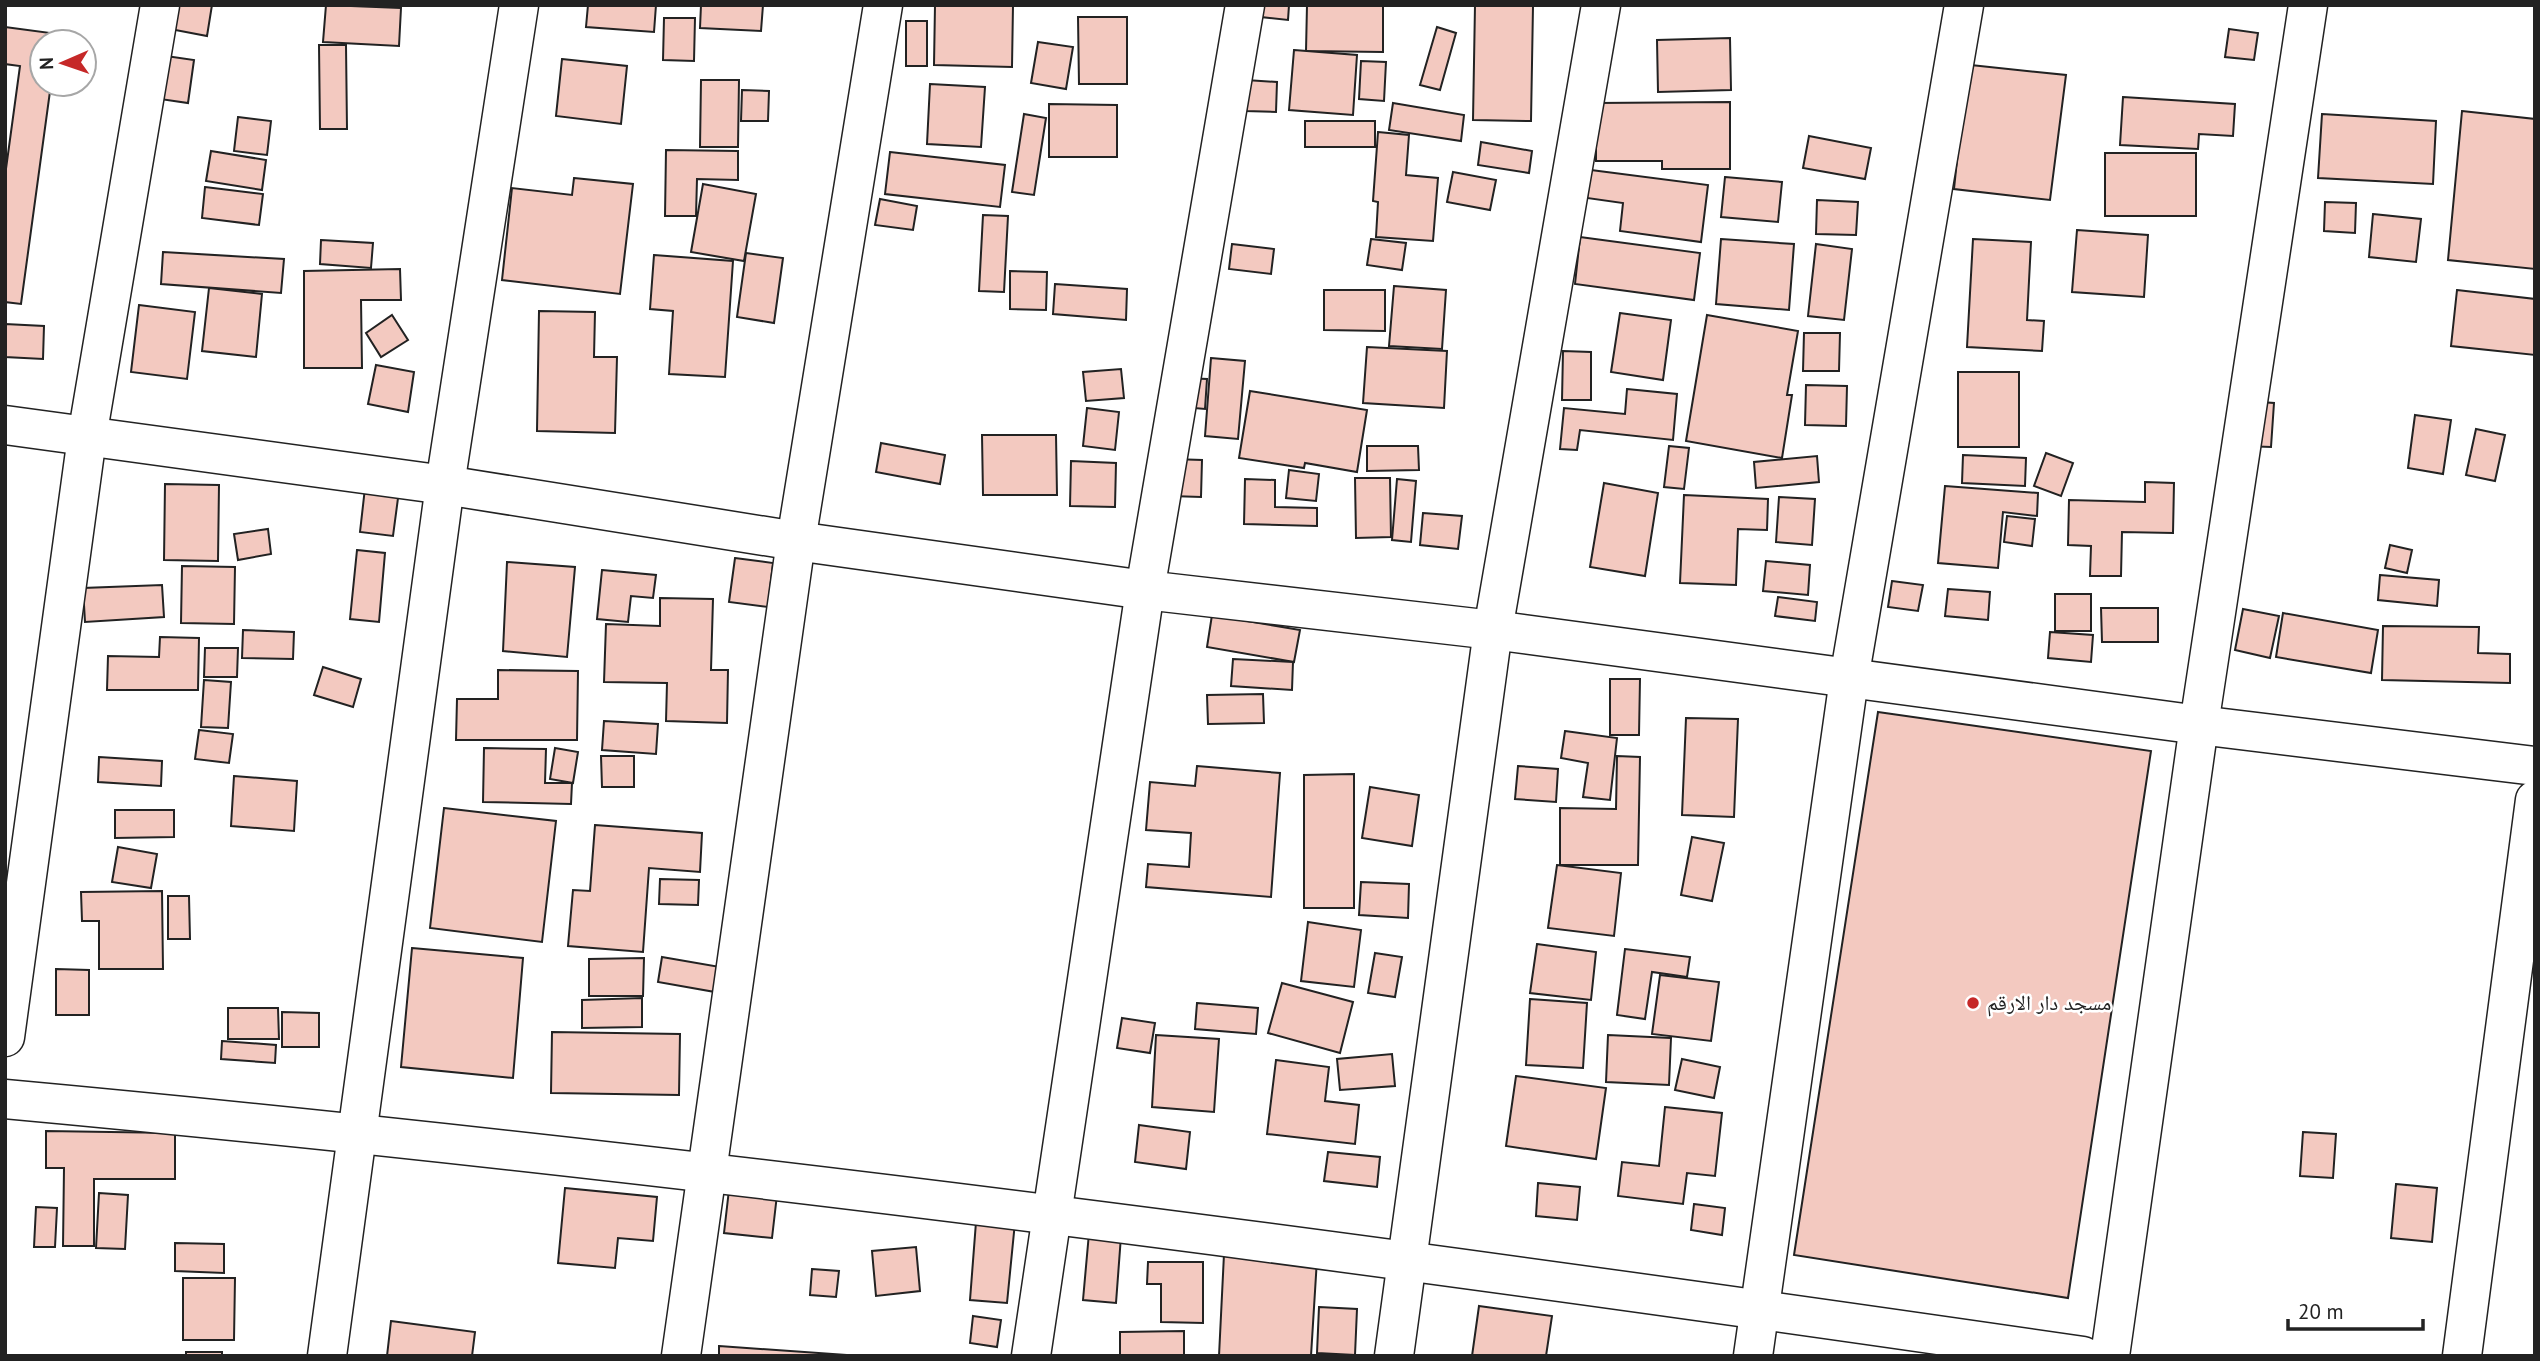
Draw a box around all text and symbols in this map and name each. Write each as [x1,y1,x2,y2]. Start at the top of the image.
north arrow [28,28,98,98]
text: N [34,57,58,70]
place label: مسجد دار الارقم [1987,989,2111,1017]
marker: مسجد دار الارقم [1965,995,1981,1011]
scale bar [2288,1288,2423,1332]
text: 20 m [2298,1298,2344,1325]

